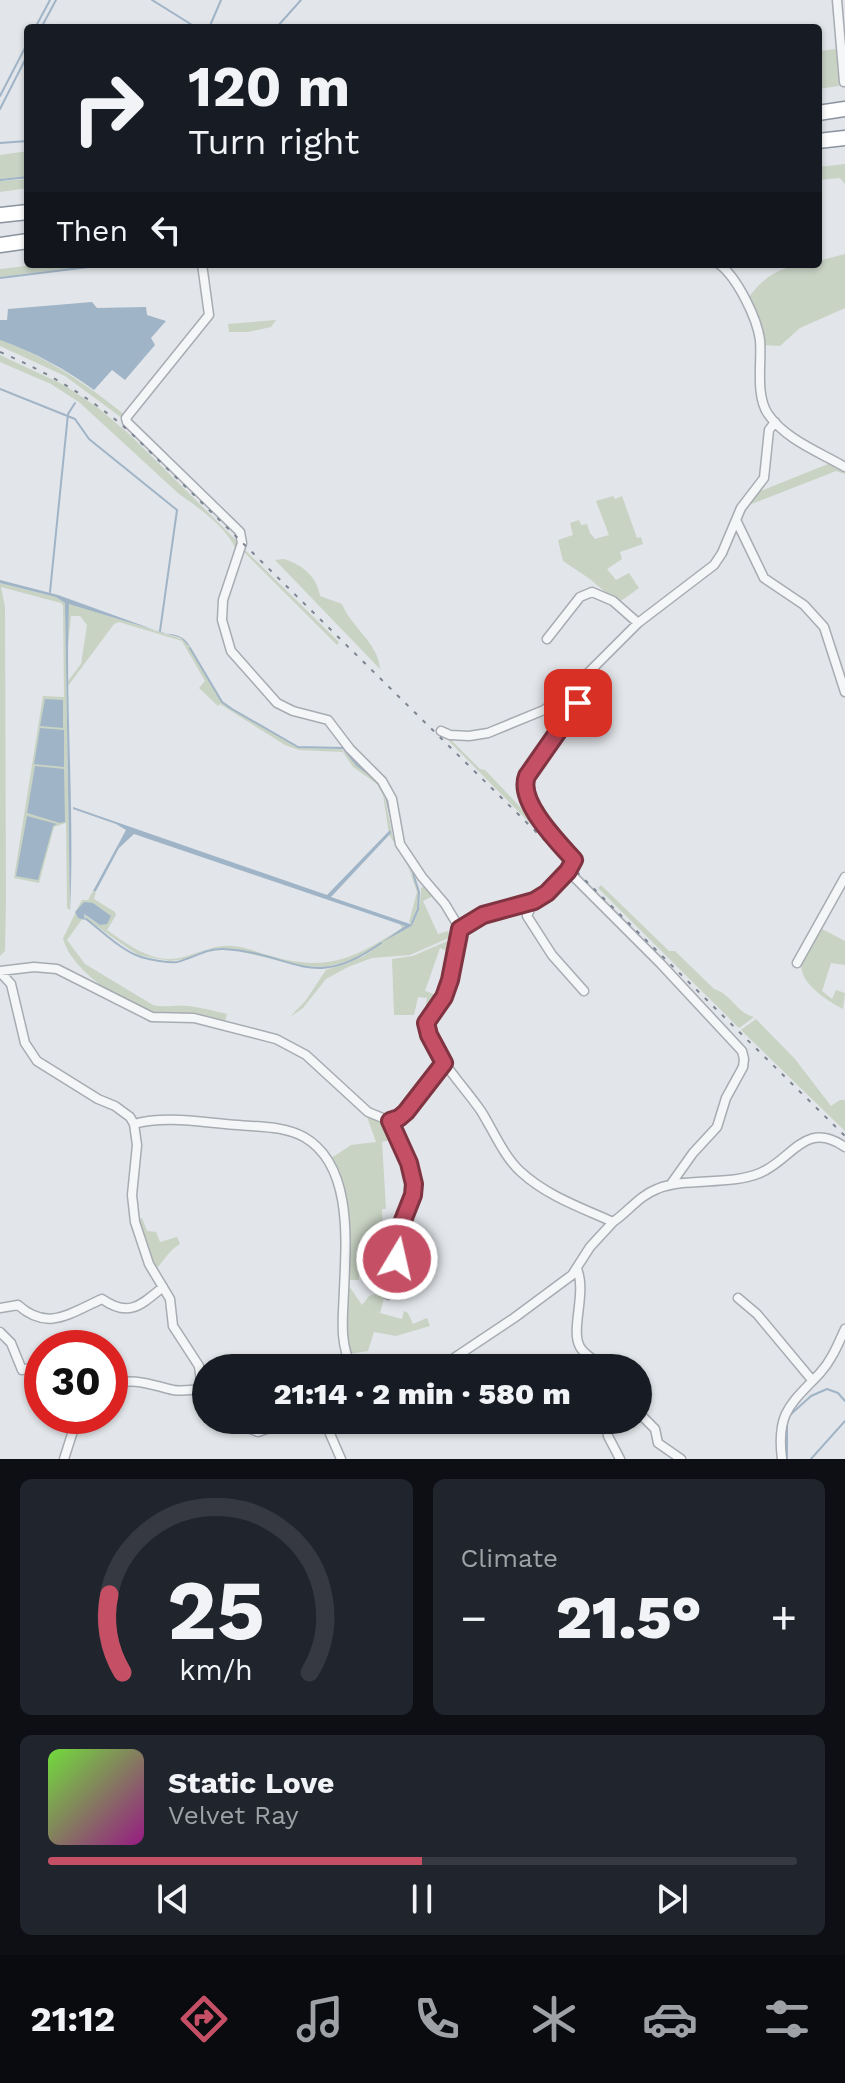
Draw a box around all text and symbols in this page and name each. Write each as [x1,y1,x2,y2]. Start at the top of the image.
text: 120 m [188,54,350,120]
icon: right [56,56,160,160]
text: Turn right [188,121,359,163]
icon: left [144,208,188,252]
text: Then [56,213,128,248]
pin [544,669,612,737]
icon: arrive [556,681,600,725]
position arrow [355,1217,439,1301]
speed limit sign: 30 [24,1330,128,1434]
text: 21:14 · 2 min · 580 m [274,1376,571,1411]
text: Climate [461,1543,558,1573]
text: 25 [167,1562,265,1659]
text: 21.5° [556,1582,702,1653]
text: − [461,1592,487,1644]
text: + [770,1592,797,1644]
text: km/h [179,1653,253,1687]
text: Static Love [168,1765,334,1800]
text: Velvet Ray [168,1800,299,1830]
icon: previous [151,1877,195,1921]
icon: pause [400,1877,444,1921]
icon: next [650,1877,694,1921]
icon: directions [176,1991,232,2047]
icon: music [292,1991,348,2047]
icon: phone [409,1991,465,2047]
icon: climate [526,1991,582,2047]
icon: car [642,1991,698,2047]
icon: filters [759,1991,815,2047]
text: 21:12 [30,1998,115,2040]

